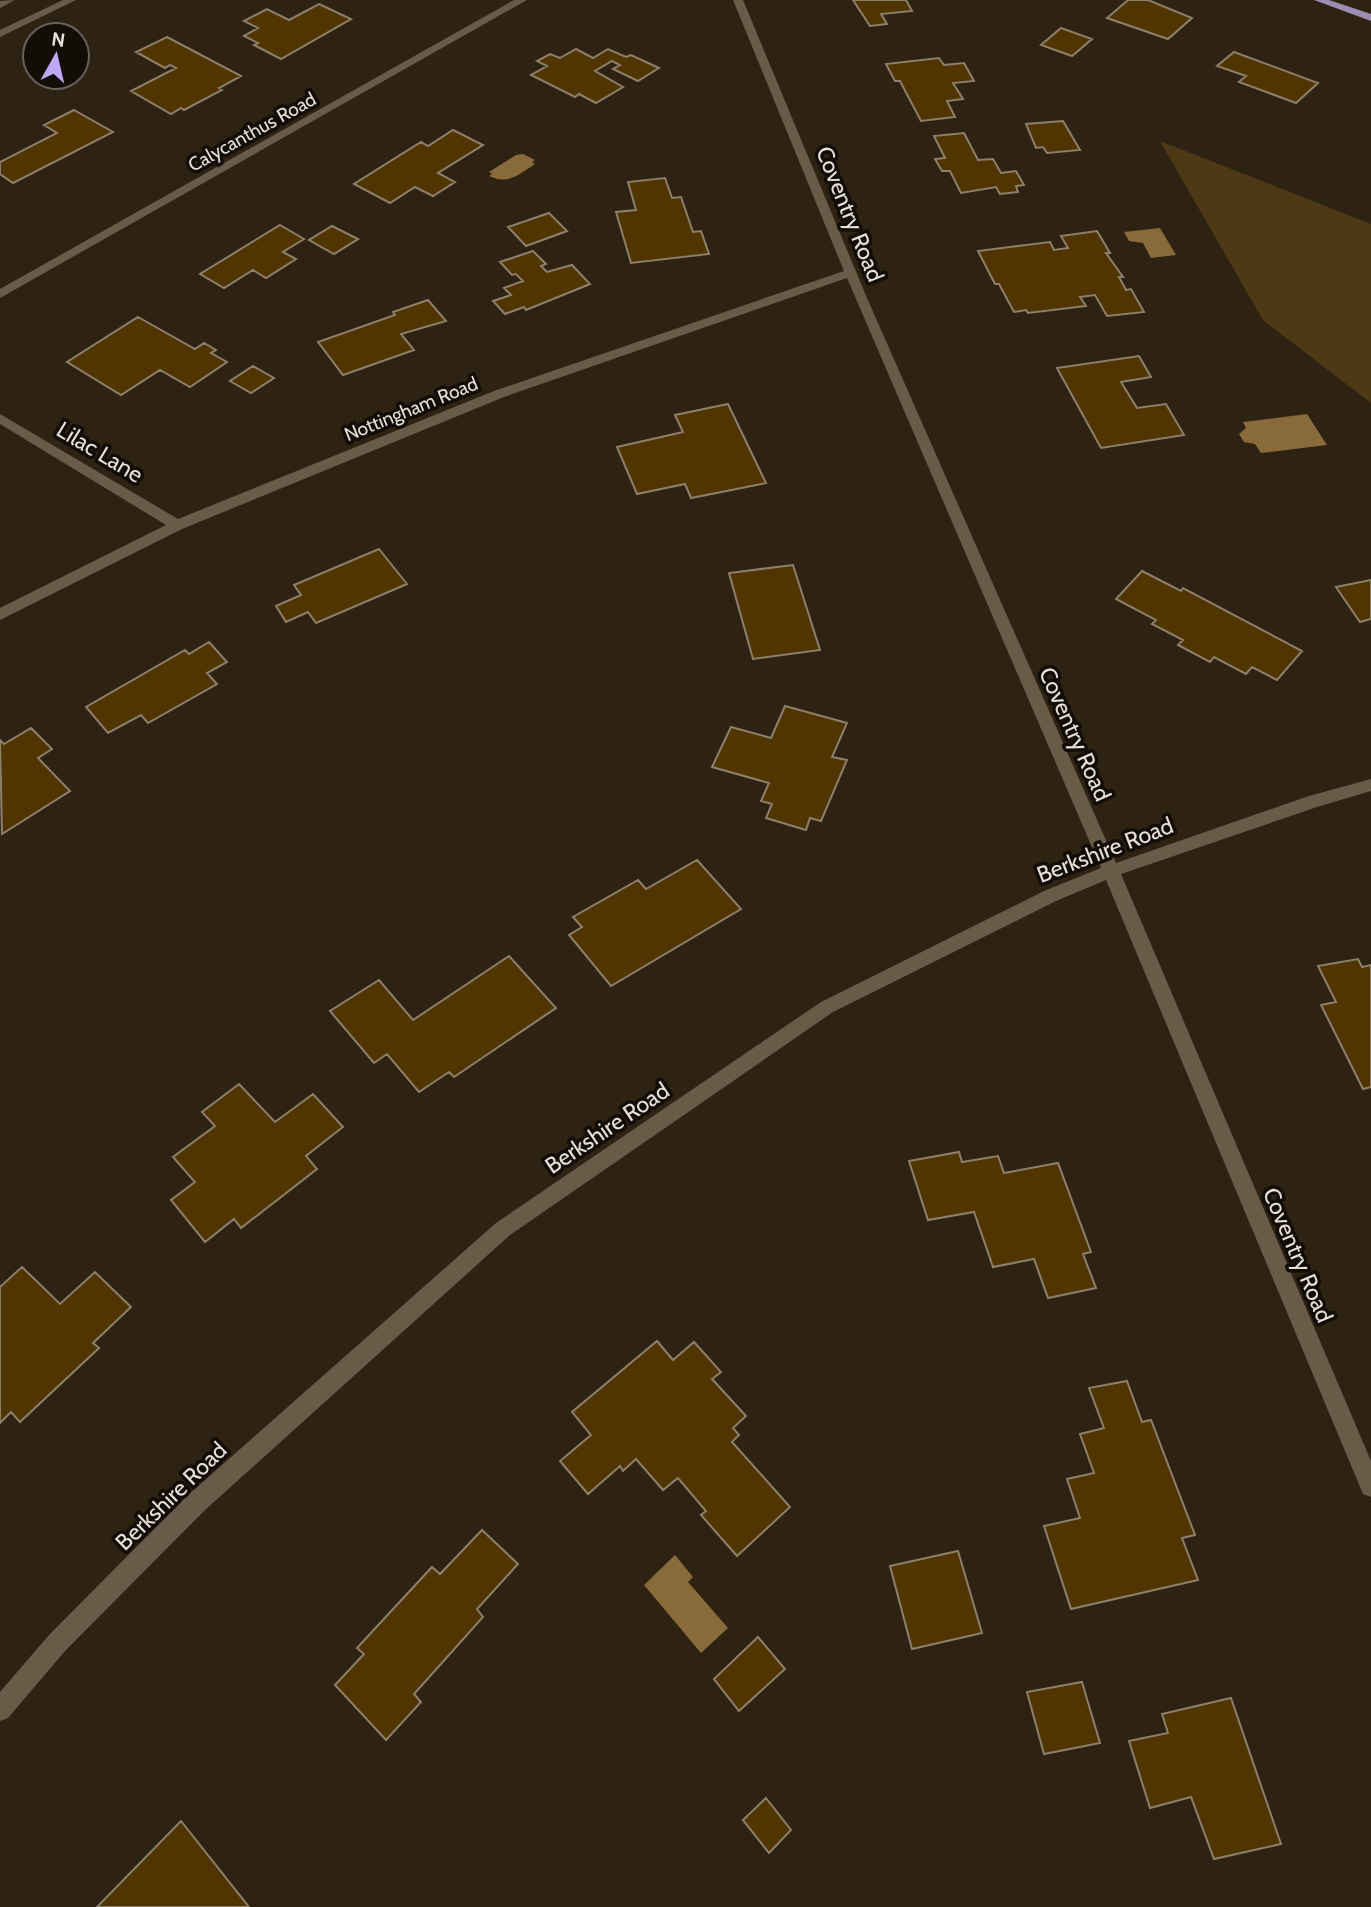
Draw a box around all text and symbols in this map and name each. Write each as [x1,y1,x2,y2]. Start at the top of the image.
north arrow [21,21,91,91]
text: N [50,27,67,52]
street label: Calycanthus Road [184,87,320,177]
street label: Coventry Road [810,142,890,286]
street label: Nottingham Road [341,372,481,446]
street label: Lilac Lane [52,415,148,489]
street label: Coventry Road [1033,663,1117,805]
street label: Berkshire Road [1033,811,1177,889]
street label: Berkshire Road [540,1076,674,1180]
street label: Coventry Road [1257,1183,1339,1327]
street label: Berkshire Road [110,1436,232,1556]

